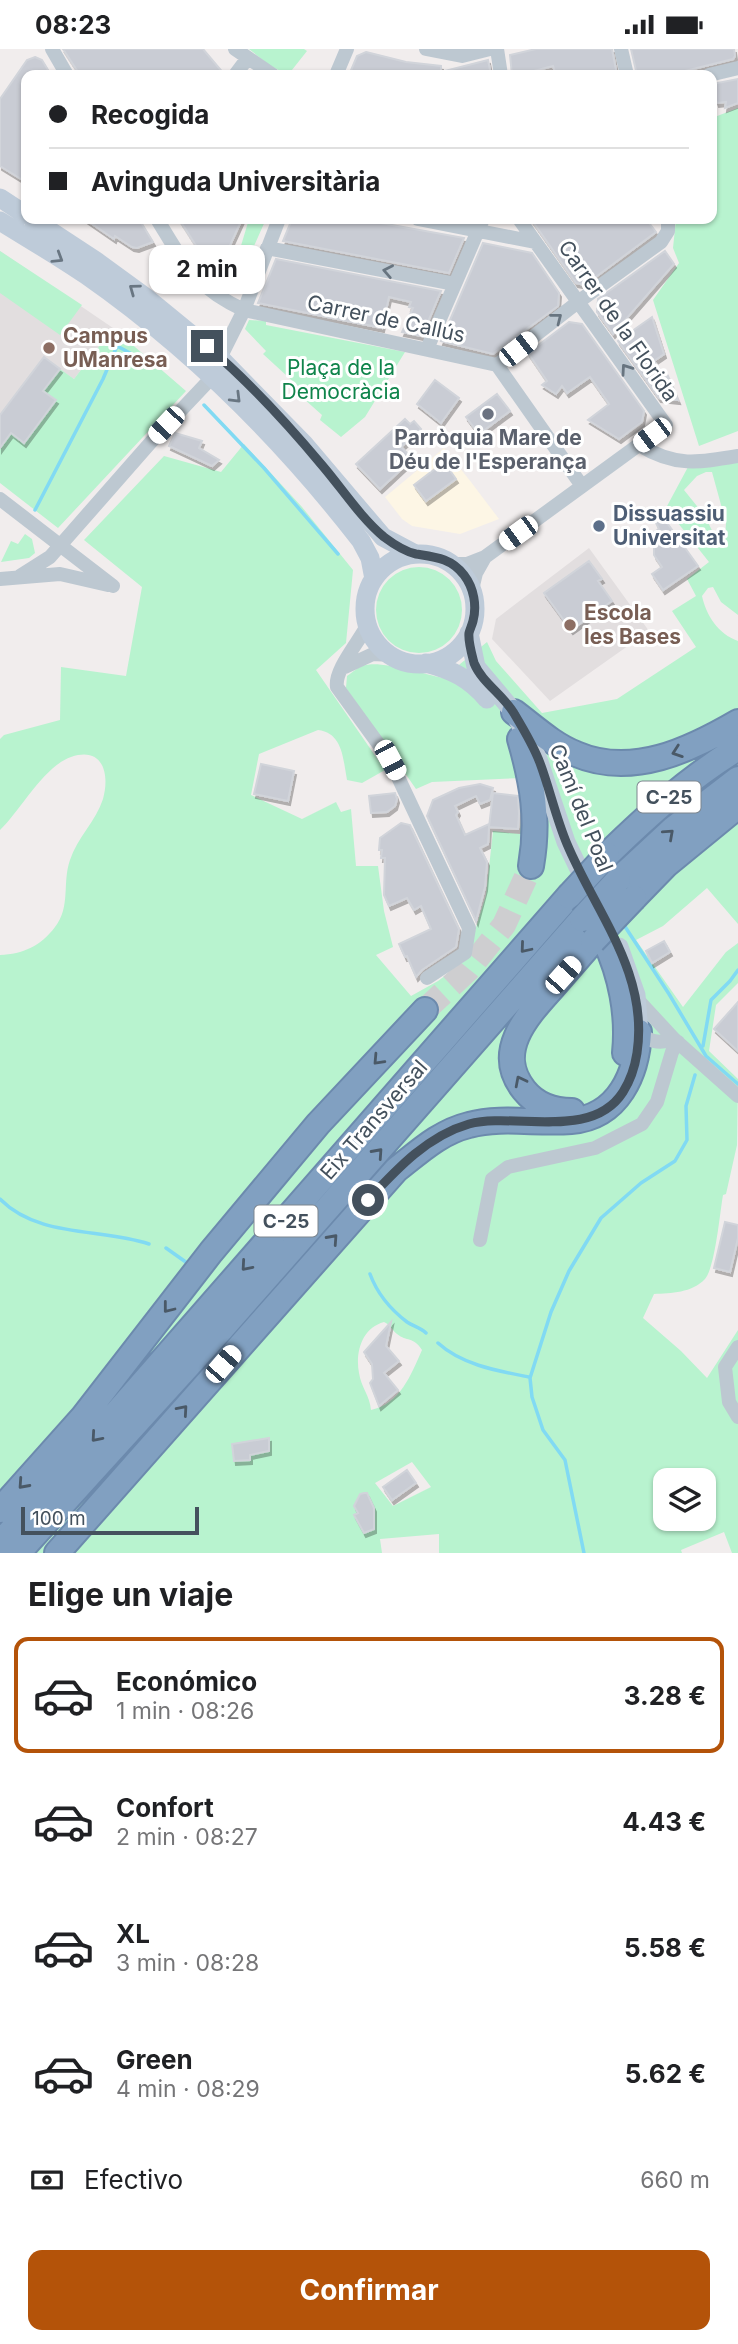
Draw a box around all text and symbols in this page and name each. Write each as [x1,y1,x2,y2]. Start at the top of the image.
text: 08:23 [35,9,111,40]
text: Recogida [91,99,209,130]
text: Avinguda Universitària [91,166,380,197]
street label: Carrer de la Florida [553,235,683,406]
callout: 2 min [149,245,265,293]
one-way arrow [50,249,63,262]
text: 2 min [176,255,238,283]
one-way arrow [382,265,394,280]
one-way arrow [130,284,142,297]
street label: Carrer de Callús [305,290,467,347]
one-way arrow [549,314,562,327]
place label: Campus UManresa [63,323,168,372]
car [495,328,542,370]
route end [191,330,223,362]
marker: Campus UManresa [41,340,57,356]
park label: Plaça de la Democràcia [282,355,400,404]
one-way arrow [622,364,634,377]
one-way arrow [228,390,241,403]
car [144,402,189,448]
marker: Parròquia Mare de Déu de l'Esperança [480,406,496,422]
car [629,414,676,456]
place label: Parròquia Mare de Déu de l'Esperança [389,425,587,474]
place label: Dissuassiu Universitat [613,501,726,550]
car [495,512,542,554]
marker: Dissuassiu Universitat [591,518,607,534]
place label: Escola les Bases [584,600,681,649]
marker: Escola les Bases [562,617,578,633]
car [371,737,410,783]
street label: Camí del Poal [544,740,618,875]
one-way arrow [671,744,683,758]
road number: C-25 [638,782,700,813]
one-way arrow [661,829,674,842]
one-way arrow [521,939,533,952]
car [542,952,585,998]
one-way arrow [374,1052,387,1065]
street label: Eix Transversal [315,1055,432,1185]
one-way arrow [515,1076,529,1088]
one-way arrow [370,1148,382,1161]
route start [352,1184,384,1216]
road number: C-25 [254,1205,318,1237]
one-way arrow [325,1234,337,1247]
one-way arrow [242,1258,254,1271]
one-way arrow [163,1300,176,1313]
car [202,1341,245,1387]
one-way arrow [174,1405,187,1418]
one-way arrow [92,1429,104,1442]
map controls [653,1468,716,1531]
button: layers [653,1468,716,1531]
one-way arrow [19,1475,32,1488]
scale bar [21,1504,200,1536]
text: 100 m [32,1507,86,1530]
text: Elige un viaje [28,1575,233,1614]
icon: car [32,1664,95,1727]
text: Económico [116,1666,257,1697]
text: 3.28 € [624,1680,706,1711]
text: 1 min · 08:26 [116,1697,254,1725]
icon: car [32,1790,95,1853]
text: Confort [116,1792,214,1823]
text: 4.43 € [622,1806,706,1837]
text: 2 min · 08:27 [116,1823,258,1851]
icon: car [32,1916,95,1979]
text: XL [116,1918,150,1949]
text: 5.58 € [624,1932,706,1963]
text: 3 min · 08:28 [116,1949,259,1977]
icon: car [32,2042,95,2105]
text: Green [116,2044,193,2075]
text: 5.62 € [625,2058,706,2089]
text: 4 min · 08:29 [116,2075,260,2103]
icon: cash [28,2161,66,2199]
text: Efectivo [84,2164,183,2195]
text: 660 m [640,2166,710,2194]
button: Confirmar [28,2250,710,2330]

